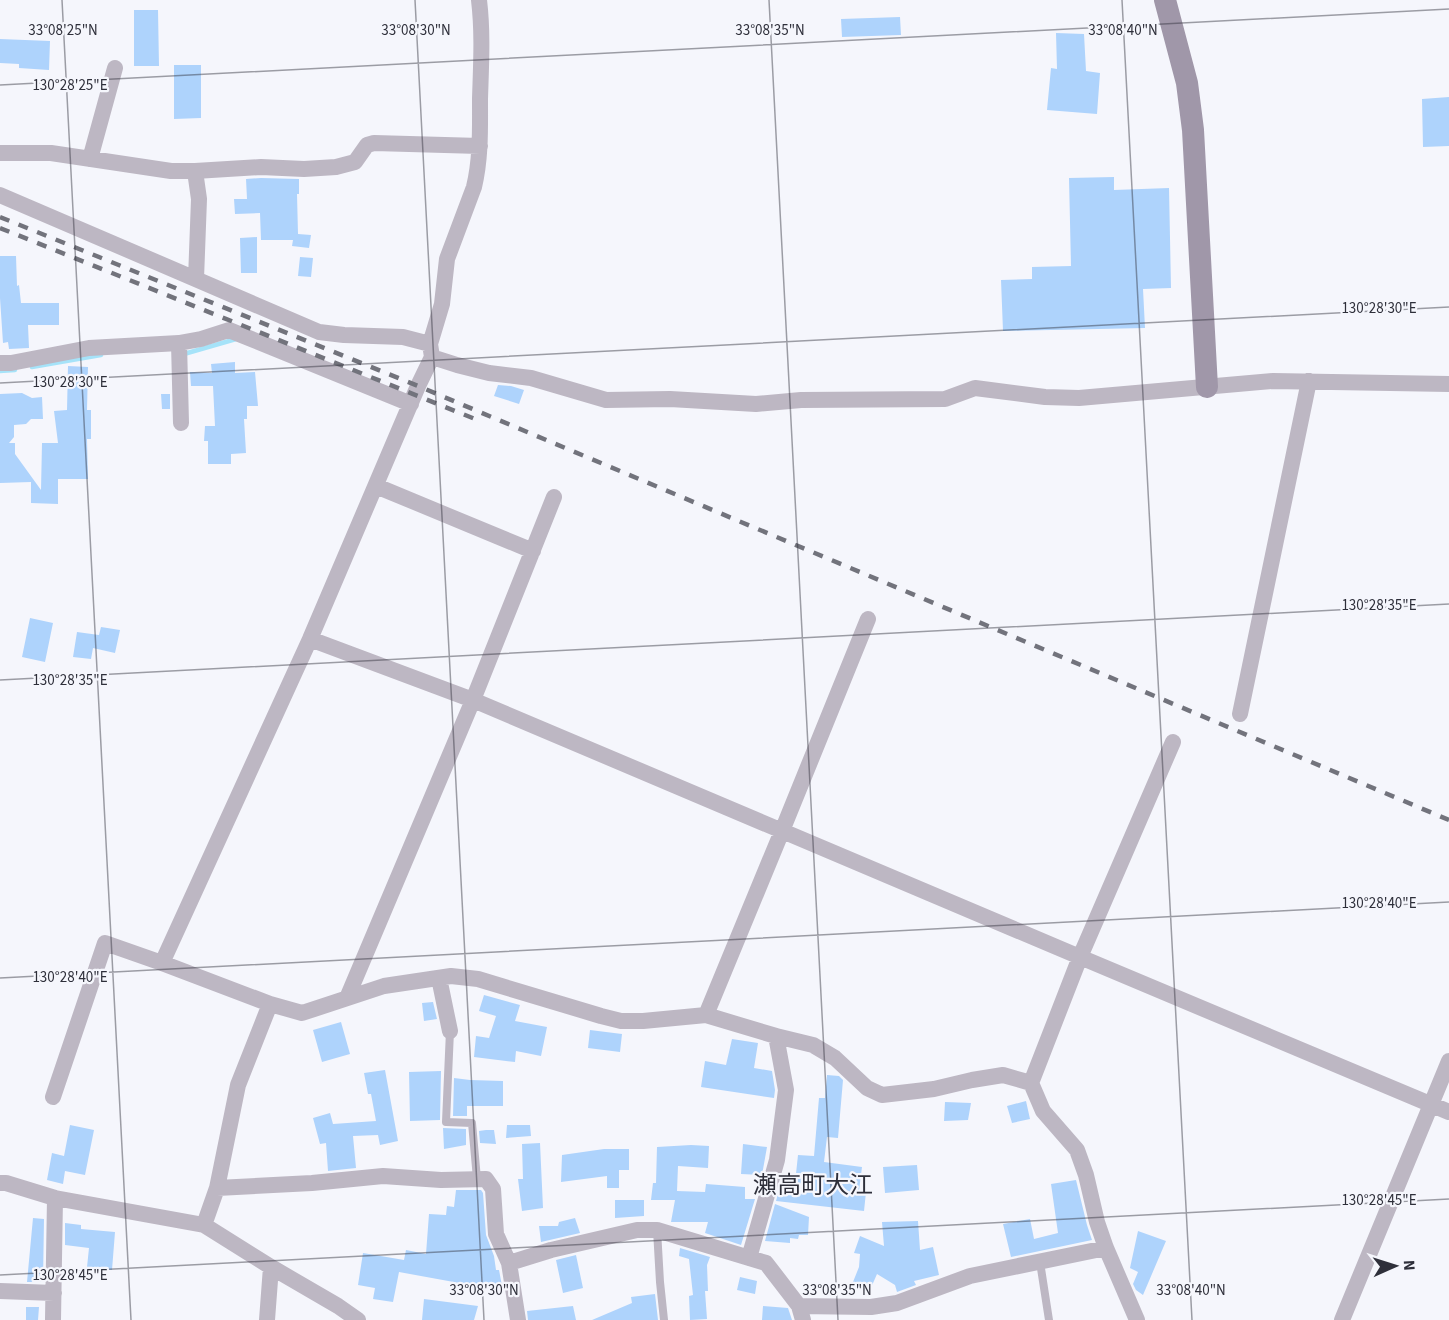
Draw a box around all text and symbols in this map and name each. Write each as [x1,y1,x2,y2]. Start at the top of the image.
text: 33°08'25"N [28,20,98,41]
text: 33°08'30"N [381,20,451,41]
text: 33°08'35"N [735,20,805,41]
text: 33°08'40"N [1088,20,1158,41]
text: 130°28'25"E [32,75,108,96]
text: 130°28'30"E [1341,298,1417,319]
text: 130°28'30"E [32,372,108,393]
text: 130°28'35"E [1341,595,1417,616]
text: 130°28'35"E [32,670,108,691]
text: 130°28'40"E [1341,893,1417,914]
text: 130°28'40"E [32,967,108,988]
district label: 瀬高町大江 [753,1168,873,1203]
text: 130°28'45"E [1341,1190,1417,1211]
north arrow [1365,1236,1425,1296]
text: N [1398,1259,1420,1271]
text: 130°28'45"E [32,1265,108,1286]
text: 33°08'30"N [449,1280,519,1301]
text: 33°08'35"N [802,1280,872,1301]
text: 33°08'40"N [1156,1280,1226,1301]

